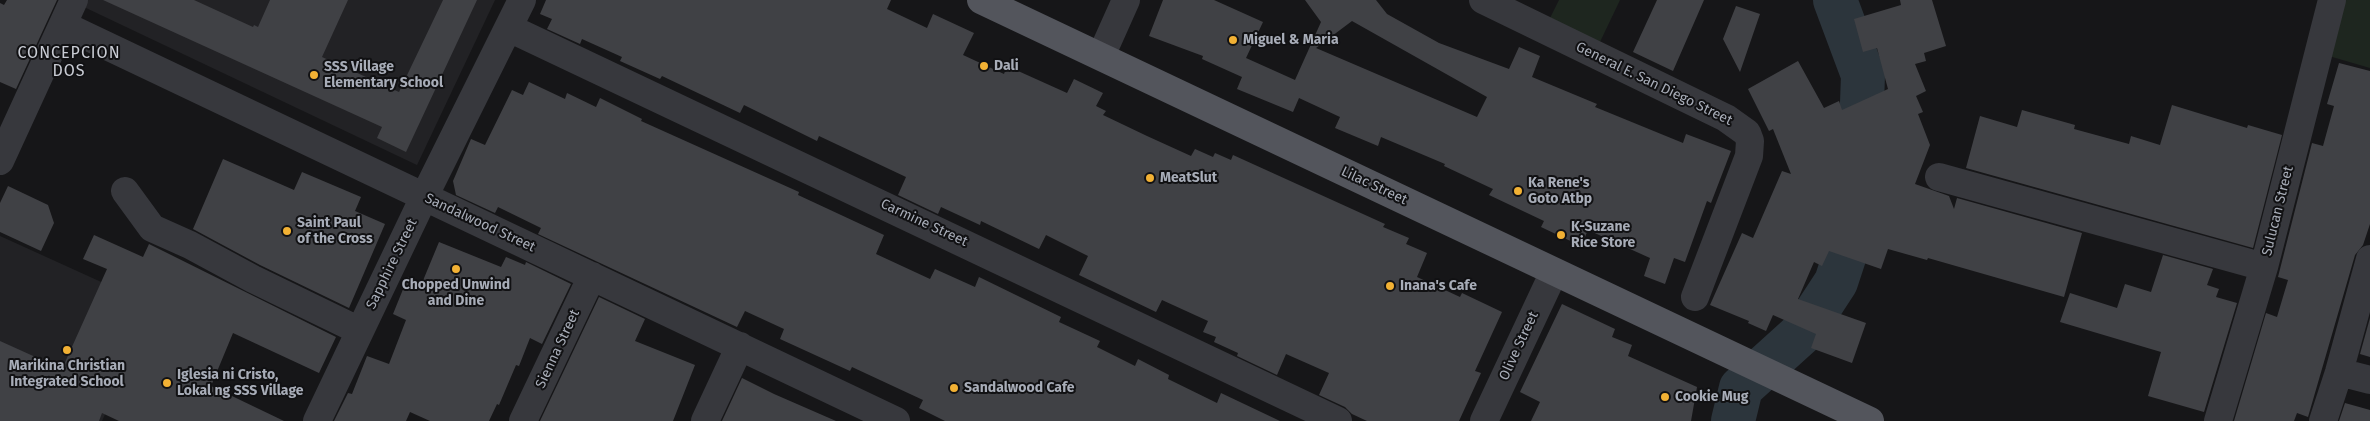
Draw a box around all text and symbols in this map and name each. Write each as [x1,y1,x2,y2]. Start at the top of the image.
place label: Miguel & Maria [1243,32,1339,48]
marker: Miguel & Maria [1227,34,1239,46]
street label: General E. San Diego Street [1573,39,1735,129]
district label: CONCEPCION DOS [16,44,122,82]
place label: Dali [994,58,1019,74]
place label: SSS Village Elementary School [324,59,443,92]
marker: Dali [978,60,990,72]
marker: SSS Village Elementary School [308,69,320,81]
street label: Lilac Street [1338,163,1410,209]
street label: Sulucan Street [2259,164,2297,258]
place label: MeatSlut [1160,170,1217,186]
marker: MeatSlut [1144,172,1156,184]
place label: Ka Rene's Goto Atbp [1528,175,1592,208]
marker: Ka Rene's Goto Atbp [1512,185,1524,197]
street label: Sandalwood Street [422,190,538,256]
street label: Carmine Street [878,195,970,251]
place label: Saint Paul of the Cross [297,215,373,248]
street label: Sapphire Street [363,216,421,312]
place label: K-Suzane Rice Store [1571,219,1635,252]
marker: Saint Paul of the Cross [281,225,293,237]
marker: K-Suzane Rice Store [1555,229,1567,241]
marker: Chopped Unwind and Dine [450,263,462,275]
place label: Chopped Unwind and Dine [402,277,510,310]
place label: Inana's Cafe [1400,278,1477,294]
marker: Inana's Cafe [1384,280,1396,292]
street label: Sienna Street [532,307,584,391]
street label: Olive Street [1496,309,1542,383]
marker: Marikina Christian Integrated School [61,344,73,356]
place label: Marikina Christian Integrated School [9,358,125,391]
place label: Iglesia ni Cristo, Lokal ng SSS Village [177,367,304,400]
marker: Iglesia ni Cristo, Lokal ng SSS Village [161,377,173,389]
place label: Sandalwood Cafe [964,380,1075,396]
marker: Sandalwood Cafe [948,382,960,394]
place label: Cookie Mug [1675,389,1749,405]
marker: Cookie Mug [1659,391,1671,403]

